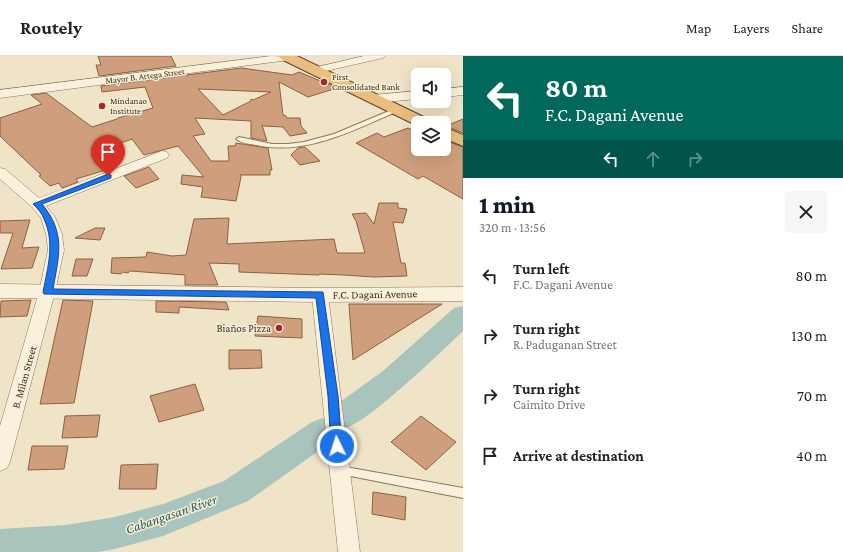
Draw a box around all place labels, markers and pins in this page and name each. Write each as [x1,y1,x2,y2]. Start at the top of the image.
place label: First Consolidated Bank [332,72,400,92]
marker: First Consolidated Bank [319,77,329,87]
place label: Mindanao Institute [110,96,148,116]
marker: Mindanao Institute [97,101,107,111]
pin [91,135,125,176]
place label: Biaños Pizza [216,322,271,334]
marker: Biaños Pizza [274,323,284,333]

